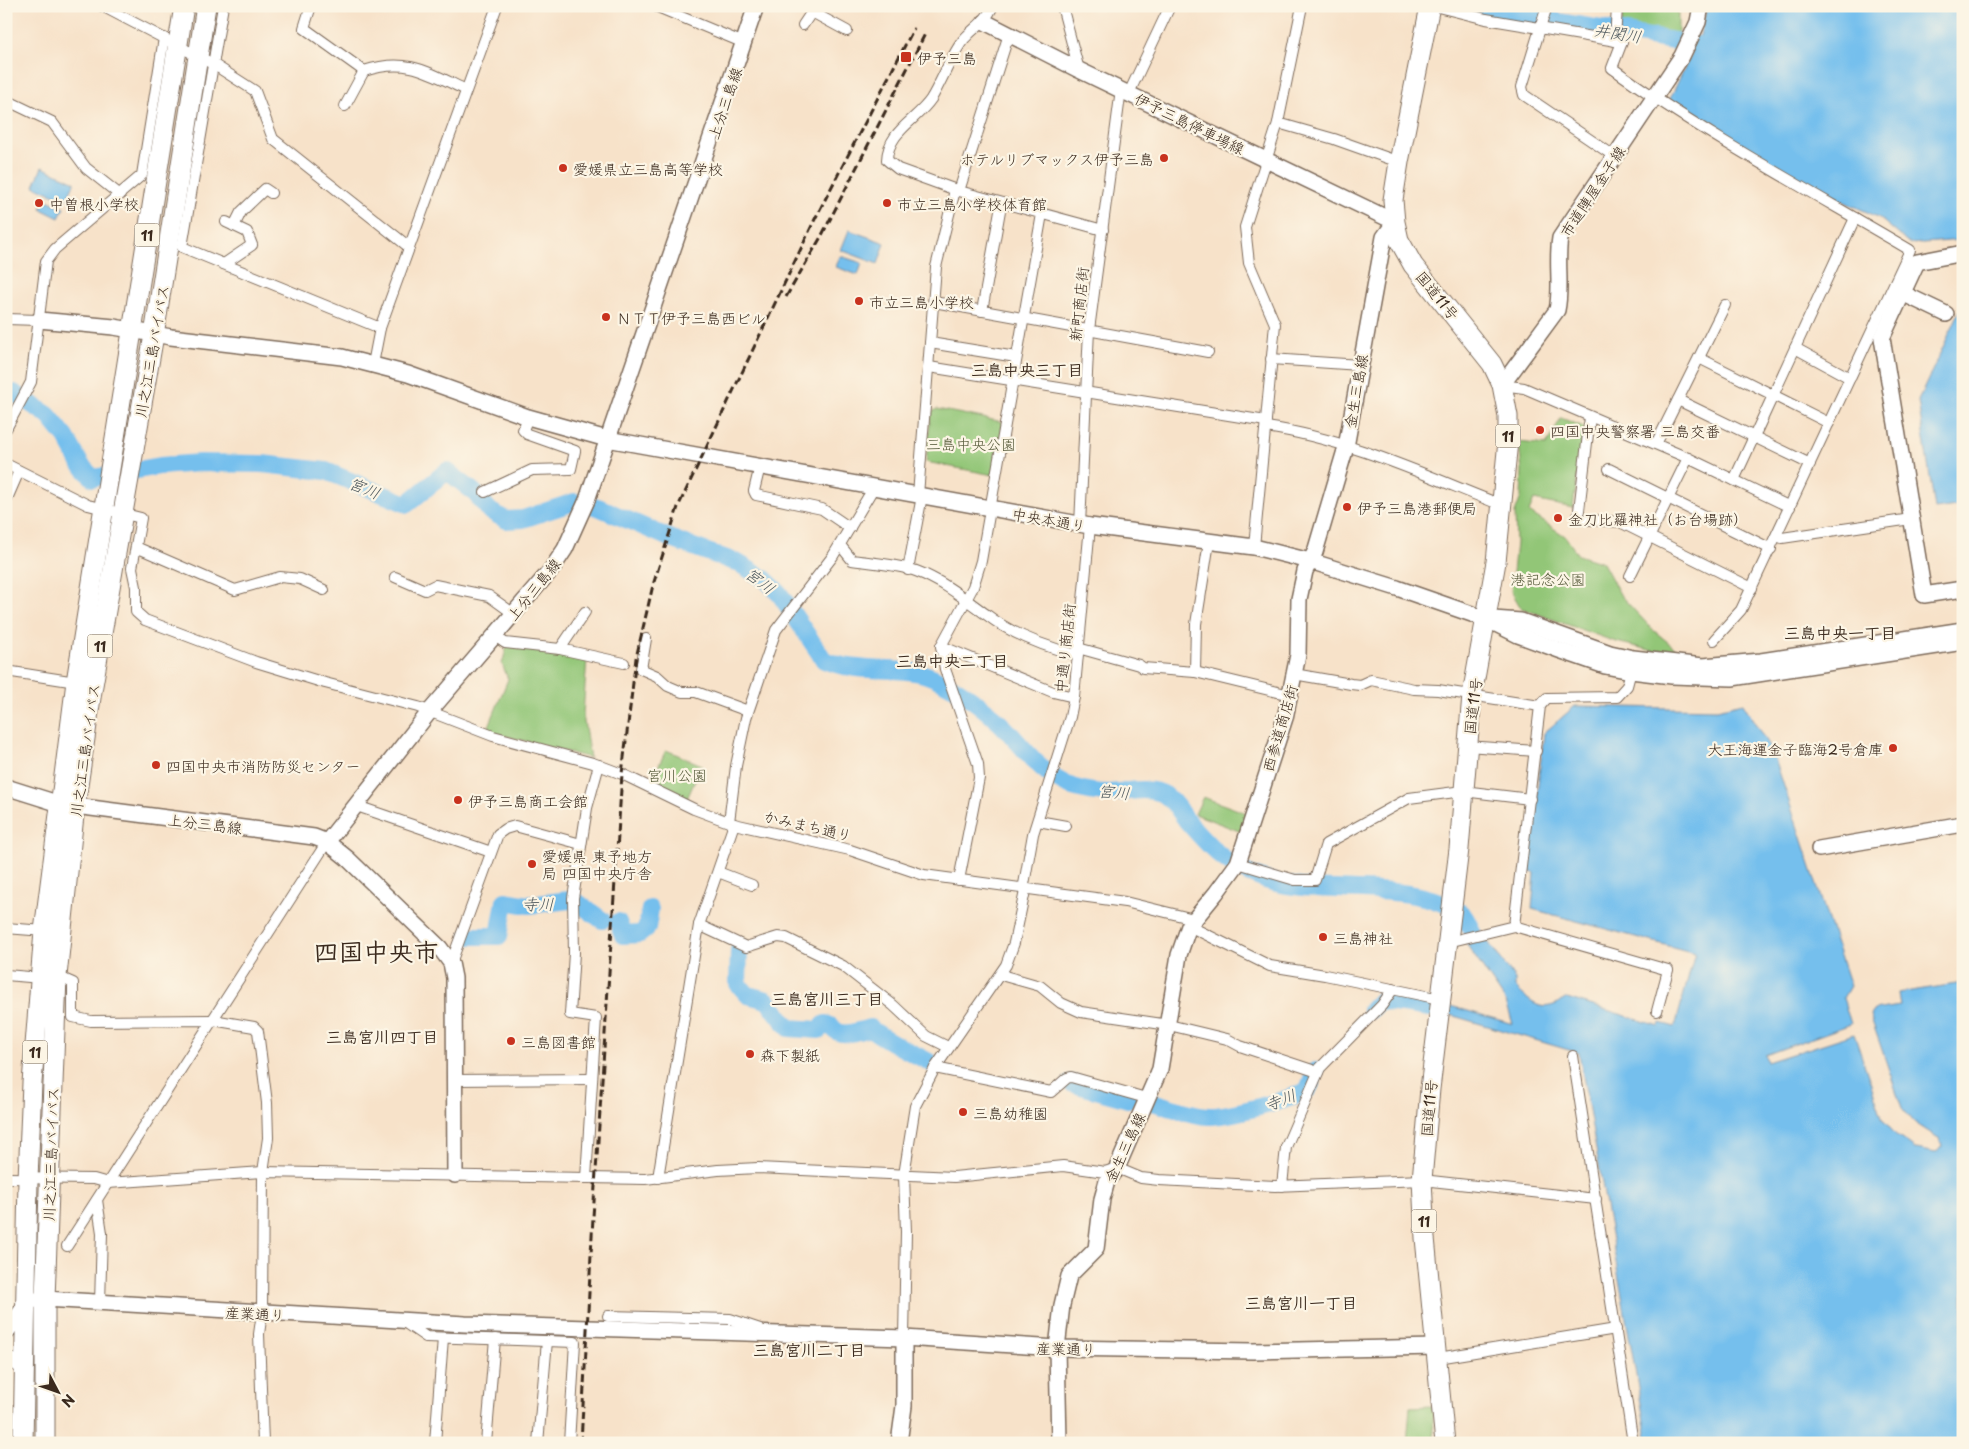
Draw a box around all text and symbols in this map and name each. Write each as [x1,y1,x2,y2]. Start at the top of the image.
water label: 井関川 [1592,16,1644,48]
place label: 伊予三島 [917,46,977,69]
marker: 伊予三島 [899,50,913,64]
street label: 上分三島線 [701,64,747,142]
street label: 伊予三島停車場線 [1131,86,1249,160]
street label: 市道陣屋金子線 [1554,141,1630,241]
place label: ホテルリブマックス伊予三島 [960,147,1154,170]
marker: ホテルリブマックス伊予三島 [1158,152,1170,164]
place label: 愛媛県立三島高等学校 [573,157,723,180]
marker: 愛媛県立三島高等学校 [557,162,569,174]
place label: 中曽根小学校 [49,192,139,215]
place label: 市立三島小学校体育館 [897,192,1047,215]
marker: 中曽根小学校 [33,197,45,209]
marker: 市立三島小学校体育館 [881,197,893,209]
road number: 11 [134,224,160,246]
street label: 新町商店街 [1063,265,1093,343]
street label: 国道11号 [1411,265,1465,325]
street label: 川之江三島バイパス [128,283,174,419]
place label: 市立三島小学校 [869,290,974,313]
marker: 市立三島小学校 [853,295,865,307]
place label: ＮＴＴ伊予三島西ビル [616,306,766,329]
marker: ＮＴＴ伊予三島西ビル [600,311,612,323]
street label: 金生三島線 [1337,352,1373,430]
district label: 三島中央三丁目 [971,357,1083,381]
place label: 四国中央警察署 三島交番 [1550,419,1720,442]
road number: 11 [1496,424,1520,448]
marker: 四国中央警察署 三島交番 [1534,424,1546,436]
park label: 三島中央公園 [926,432,1016,455]
water label: 宮川 [346,470,384,504]
place label: 伊予三島港郵便局 [1357,496,1477,519]
street label: 中央本通り [1010,501,1088,537]
marker: 伊予三島港郵便局 [1341,501,1353,513]
place label: 金刀比羅神社（お台場跡） [1568,507,1748,530]
marker: 金刀比羅神社（お台場跡） [1552,512,1564,524]
street label: 上分三島線 [500,553,566,625]
water label: 宮川 [741,561,781,599]
park label: 港記念公園 [1510,567,1586,590]
street label: 中通り商店街 [1048,602,1080,694]
district label: 三島中央一丁目 [1784,620,1896,644]
road number: 11 [88,634,112,658]
district label: 三島中央二丁目 [896,648,1008,672]
street label: 国道11号 [1457,676,1487,736]
street label: 川之江三島バイパス [63,682,105,818]
street label: 西参道商店街 [1256,682,1302,774]
place label: 大王海運金子臨海2号倉庫 [1707,737,1883,760]
marker: 大王海運金子臨海2号倉庫 [1887,742,1899,754]
place label: 四国中央市消防防災センター [166,754,360,777]
marker: 四国中央市消防防災センター [150,759,162,771]
park label: 宮川公園 [647,763,707,786]
water label: 宮川 [1097,778,1131,804]
place label: 伊予三島商工会館 [468,789,588,812]
marker: 伊予三島商工会館 [452,794,464,806]
street label: かみまち通り [762,804,854,846]
street label: 上分三島線 [166,807,244,839]
place label: 愛媛県 東予地方 局 四国中央庁舎 [542,844,652,884]
marker: 愛媛県 東予地方 局 四国中央庁舎 [526,858,538,870]
water label: 寺川 [522,891,554,915]
place label: 三島神社 [1333,926,1393,949]
marker: 三島神社 [1317,931,1329,943]
district label: 四国中央市 [313,932,439,970]
district label: 三島宮川三丁目 [771,986,883,1010]
district label: 三島宮川四丁目 [326,1024,438,1048]
place label: 三島図書館 [521,1030,596,1053]
marker: 三島図書館 [505,1035,517,1047]
road number: 11 [22,1040,48,1064]
place label: 森下製紙 [760,1043,820,1066]
marker: 森下製紙 [744,1048,756,1060]
street label: 国道11号 [1414,1078,1442,1138]
water label: 寺川 [1261,1082,1299,1116]
street label: 川之江三島バイパス [36,1086,64,1222]
place label: 三島幼稚園 [973,1101,1048,1124]
marker: 三島幼稚園 [957,1106,969,1118]
street label: 金生三島線 [1098,1108,1150,1186]
road number: 11 [1412,1210,1436,1232]
district label: 三島宮川一丁目 [1245,1290,1357,1314]
street label: 産業通り [224,1300,286,1326]
street label: 産業通り [1036,1336,1096,1360]
district label: 三島宮川二丁目 [753,1337,865,1361]
north arrow [32,1366,82,1416]
text: N [57,1390,80,1412]

